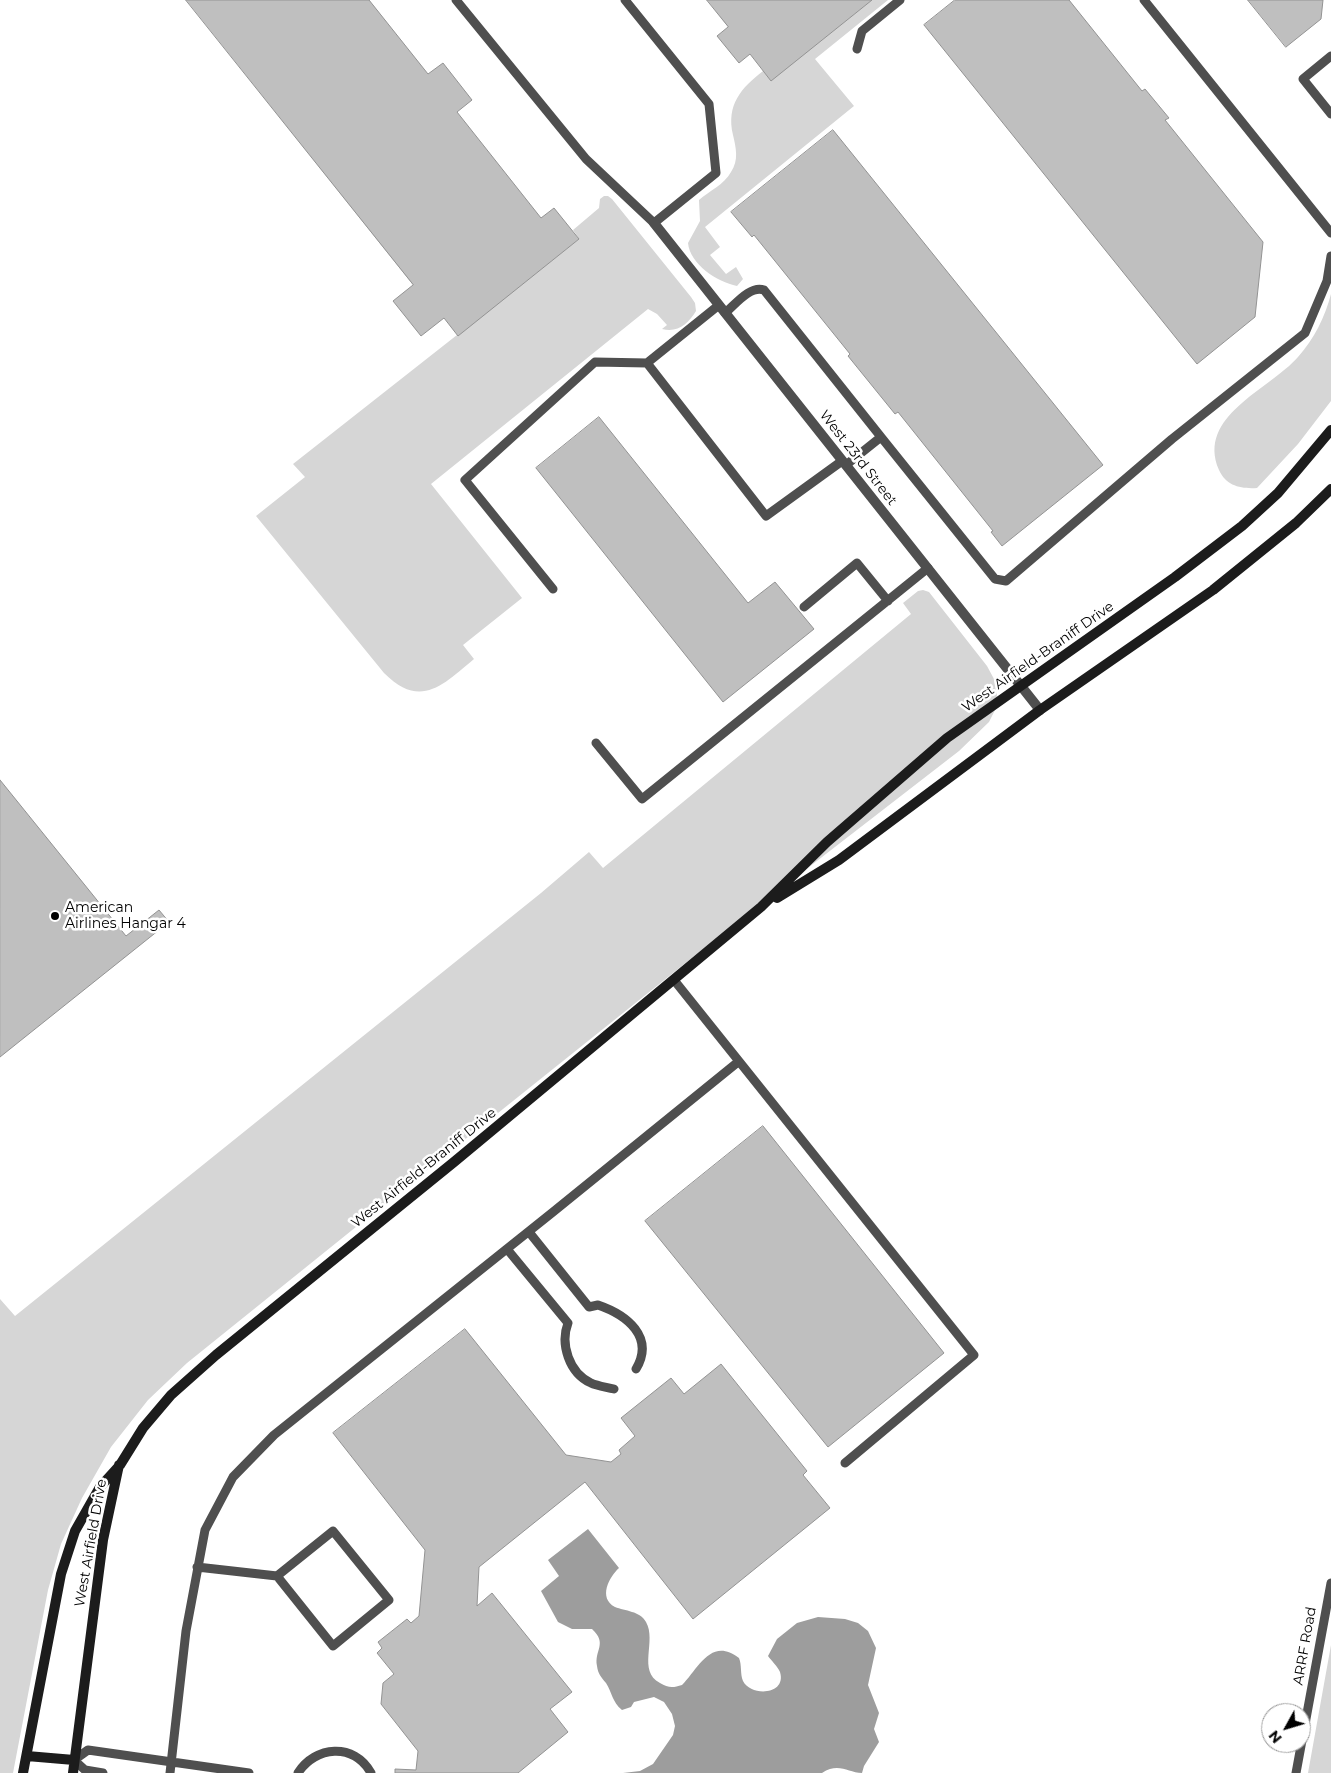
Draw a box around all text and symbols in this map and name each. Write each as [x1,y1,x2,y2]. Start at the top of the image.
street label: West 23rd Street [816,407,900,509]
street label: West Airfield-Braniff Drive [959,598,1117,716]
place label: American Airlines Hangar 4 [65,900,186,932]
marker: American Airlines Hangar 4 [49,910,61,922]
street label: West Airfield-Braniff Drive [348,1104,500,1232]
street label: West Airfield Drive [71,1478,111,1608]
street label: ARRF Road [1290,1605,1320,1687]
north arrow [1261,1703,1311,1753]
text: N [1265,1727,1286,1747]

